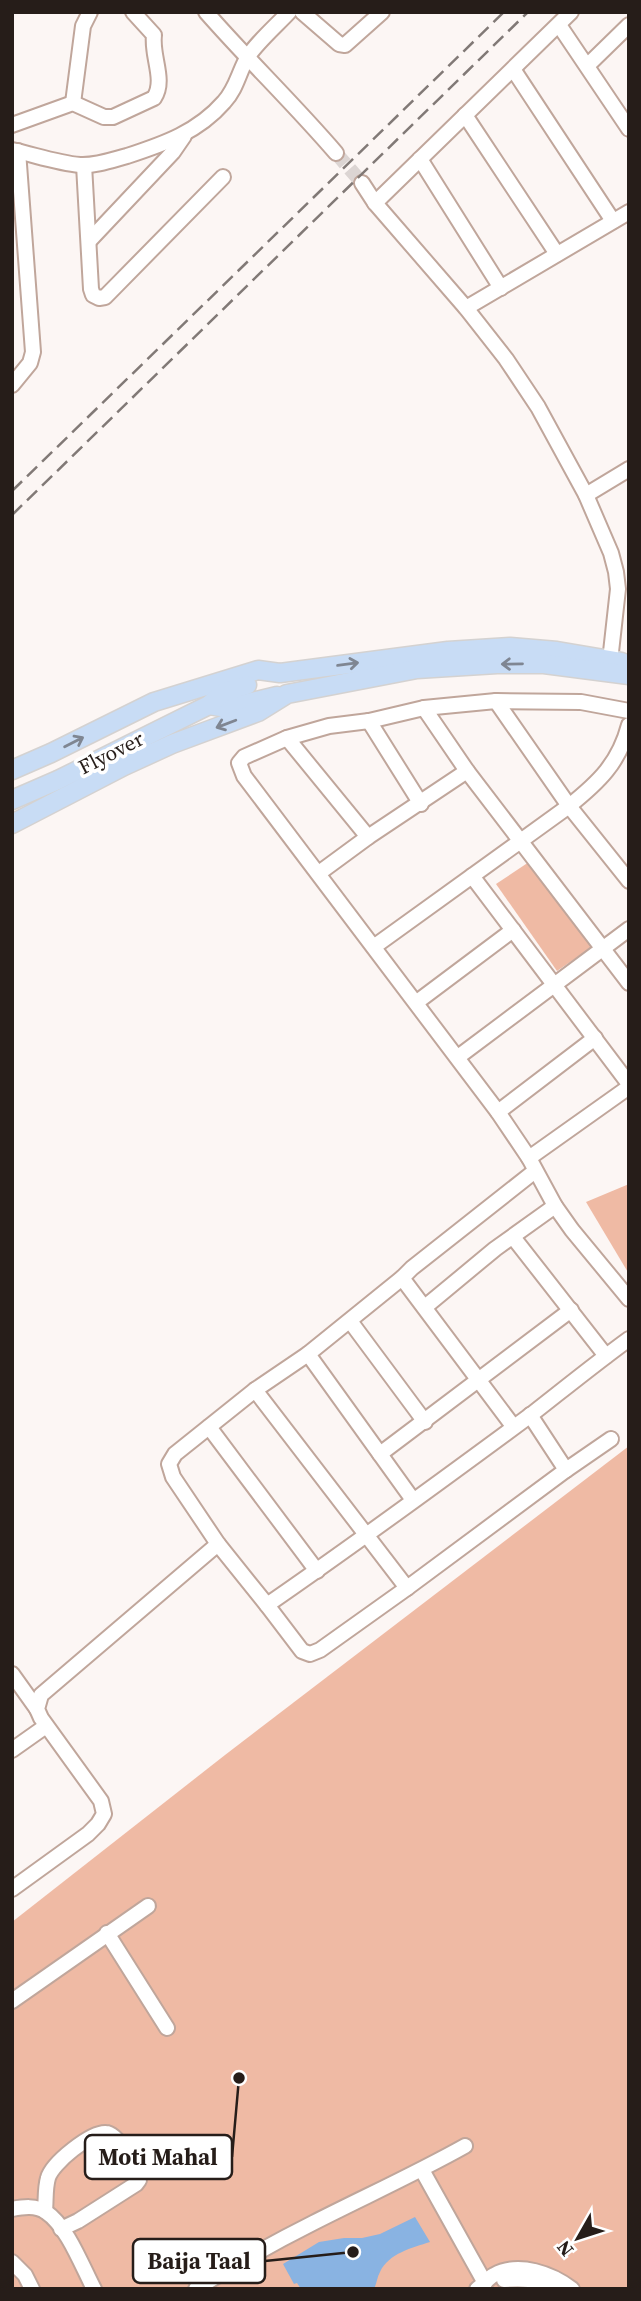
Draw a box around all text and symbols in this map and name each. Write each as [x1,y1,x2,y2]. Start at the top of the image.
one-way arrow [501,657,524,671]
one-way arrow [336,658,359,671]
one-way arrow [216,718,237,731]
street label: Flyover [73,724,149,781]
one-way arrow [63,734,84,748]
callout: Moti Mahal [85,2135,232,2179]
text: Moti Mahal [98,2141,218,2173]
north arrow [543,2203,613,2273]
text: N [550,2235,579,2262]
callout: Baija Taal [133,2239,265,2283]
text: Baija Taal [147,2245,251,2277]

